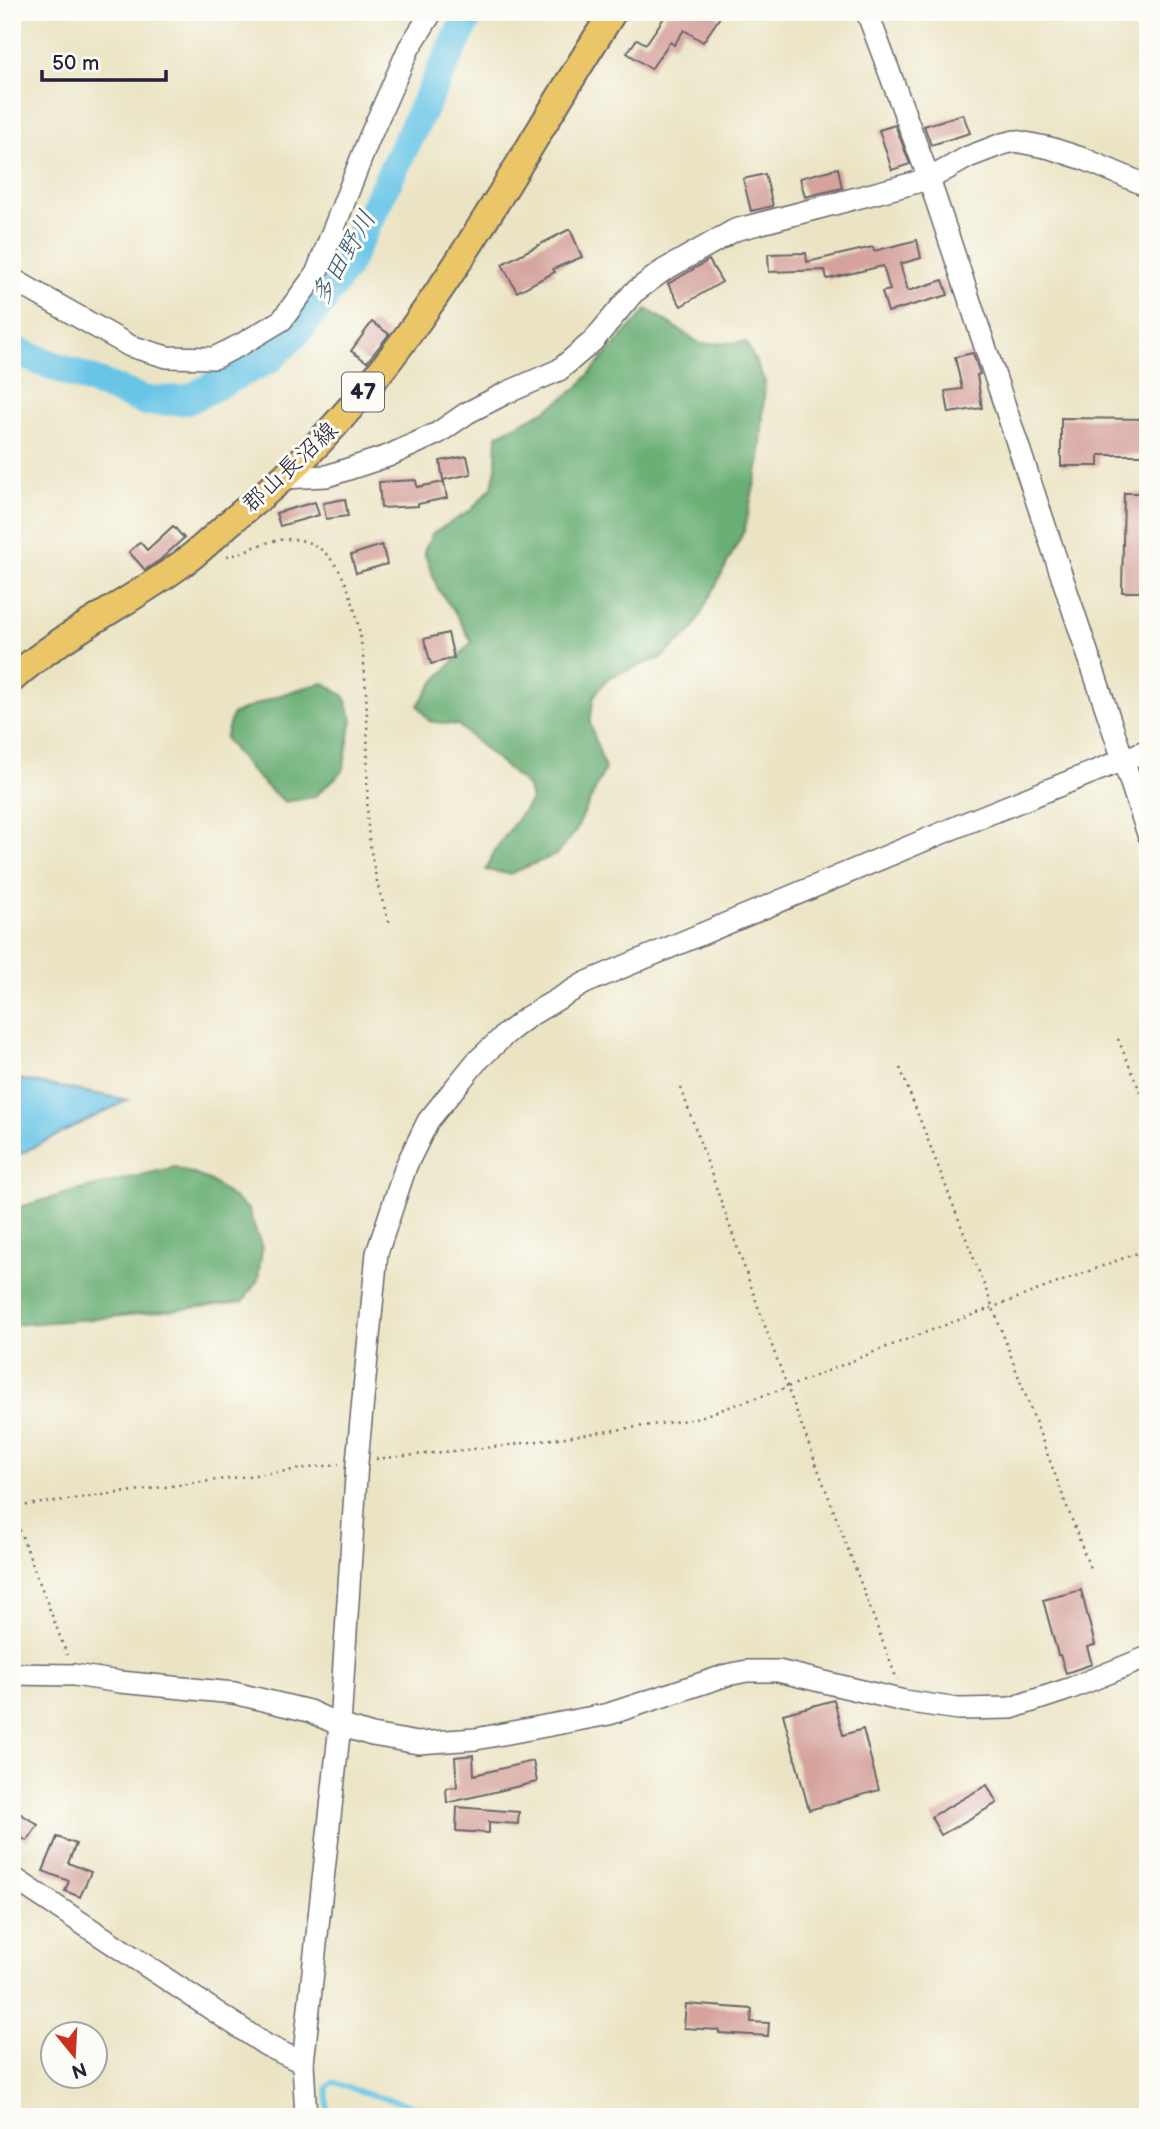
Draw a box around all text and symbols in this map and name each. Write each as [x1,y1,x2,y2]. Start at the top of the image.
scale bar [42,38,166,82]
text: 50 m [52,51,99,76]
water label: 多田野川 [305,205,383,311]
road number: 47 [342,372,384,412]
street label: 郡山長沼線 [236,415,344,519]
north arrow [38,2021,108,2090]
text: N [68,2057,89,2083]

